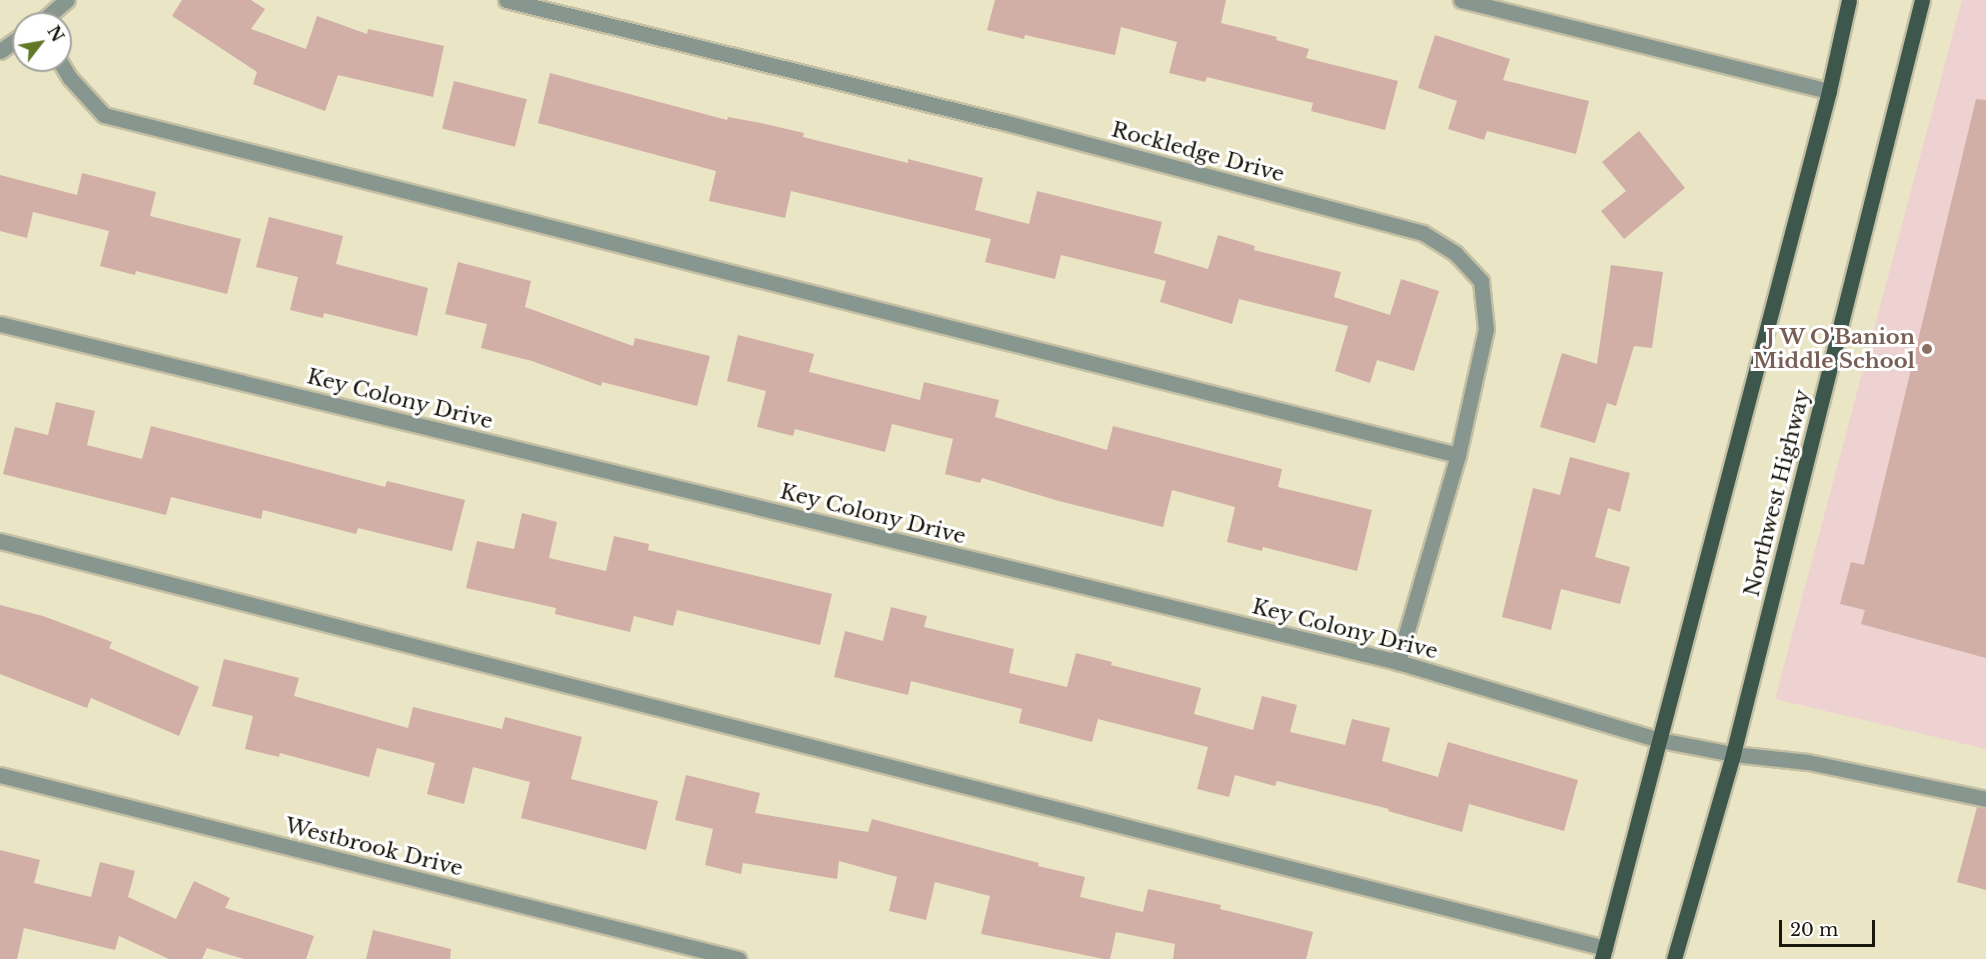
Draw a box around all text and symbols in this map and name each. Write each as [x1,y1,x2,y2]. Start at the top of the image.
north arrow [12,12,72,72]
text: N [43,22,68,45]
street label: Rockledge Drive [1109,117,1287,187]
place label: J W O'Banion Middle School [1753,324,1915,374]
marker: J W O'Banion Middle School [1920,342,1934,356]
street label: Key Colony Drive [304,364,496,434]
street label: Northwest Highway [1739,387,1815,599]
street label: Key Colony Drive [777,479,969,549]
street label: Key Colony Drive [1249,594,1441,664]
street label: Westbrook Drive [282,813,466,881]
scale bar [1782,908,1878,946]
text: 20 m [1790,919,1838,941]

